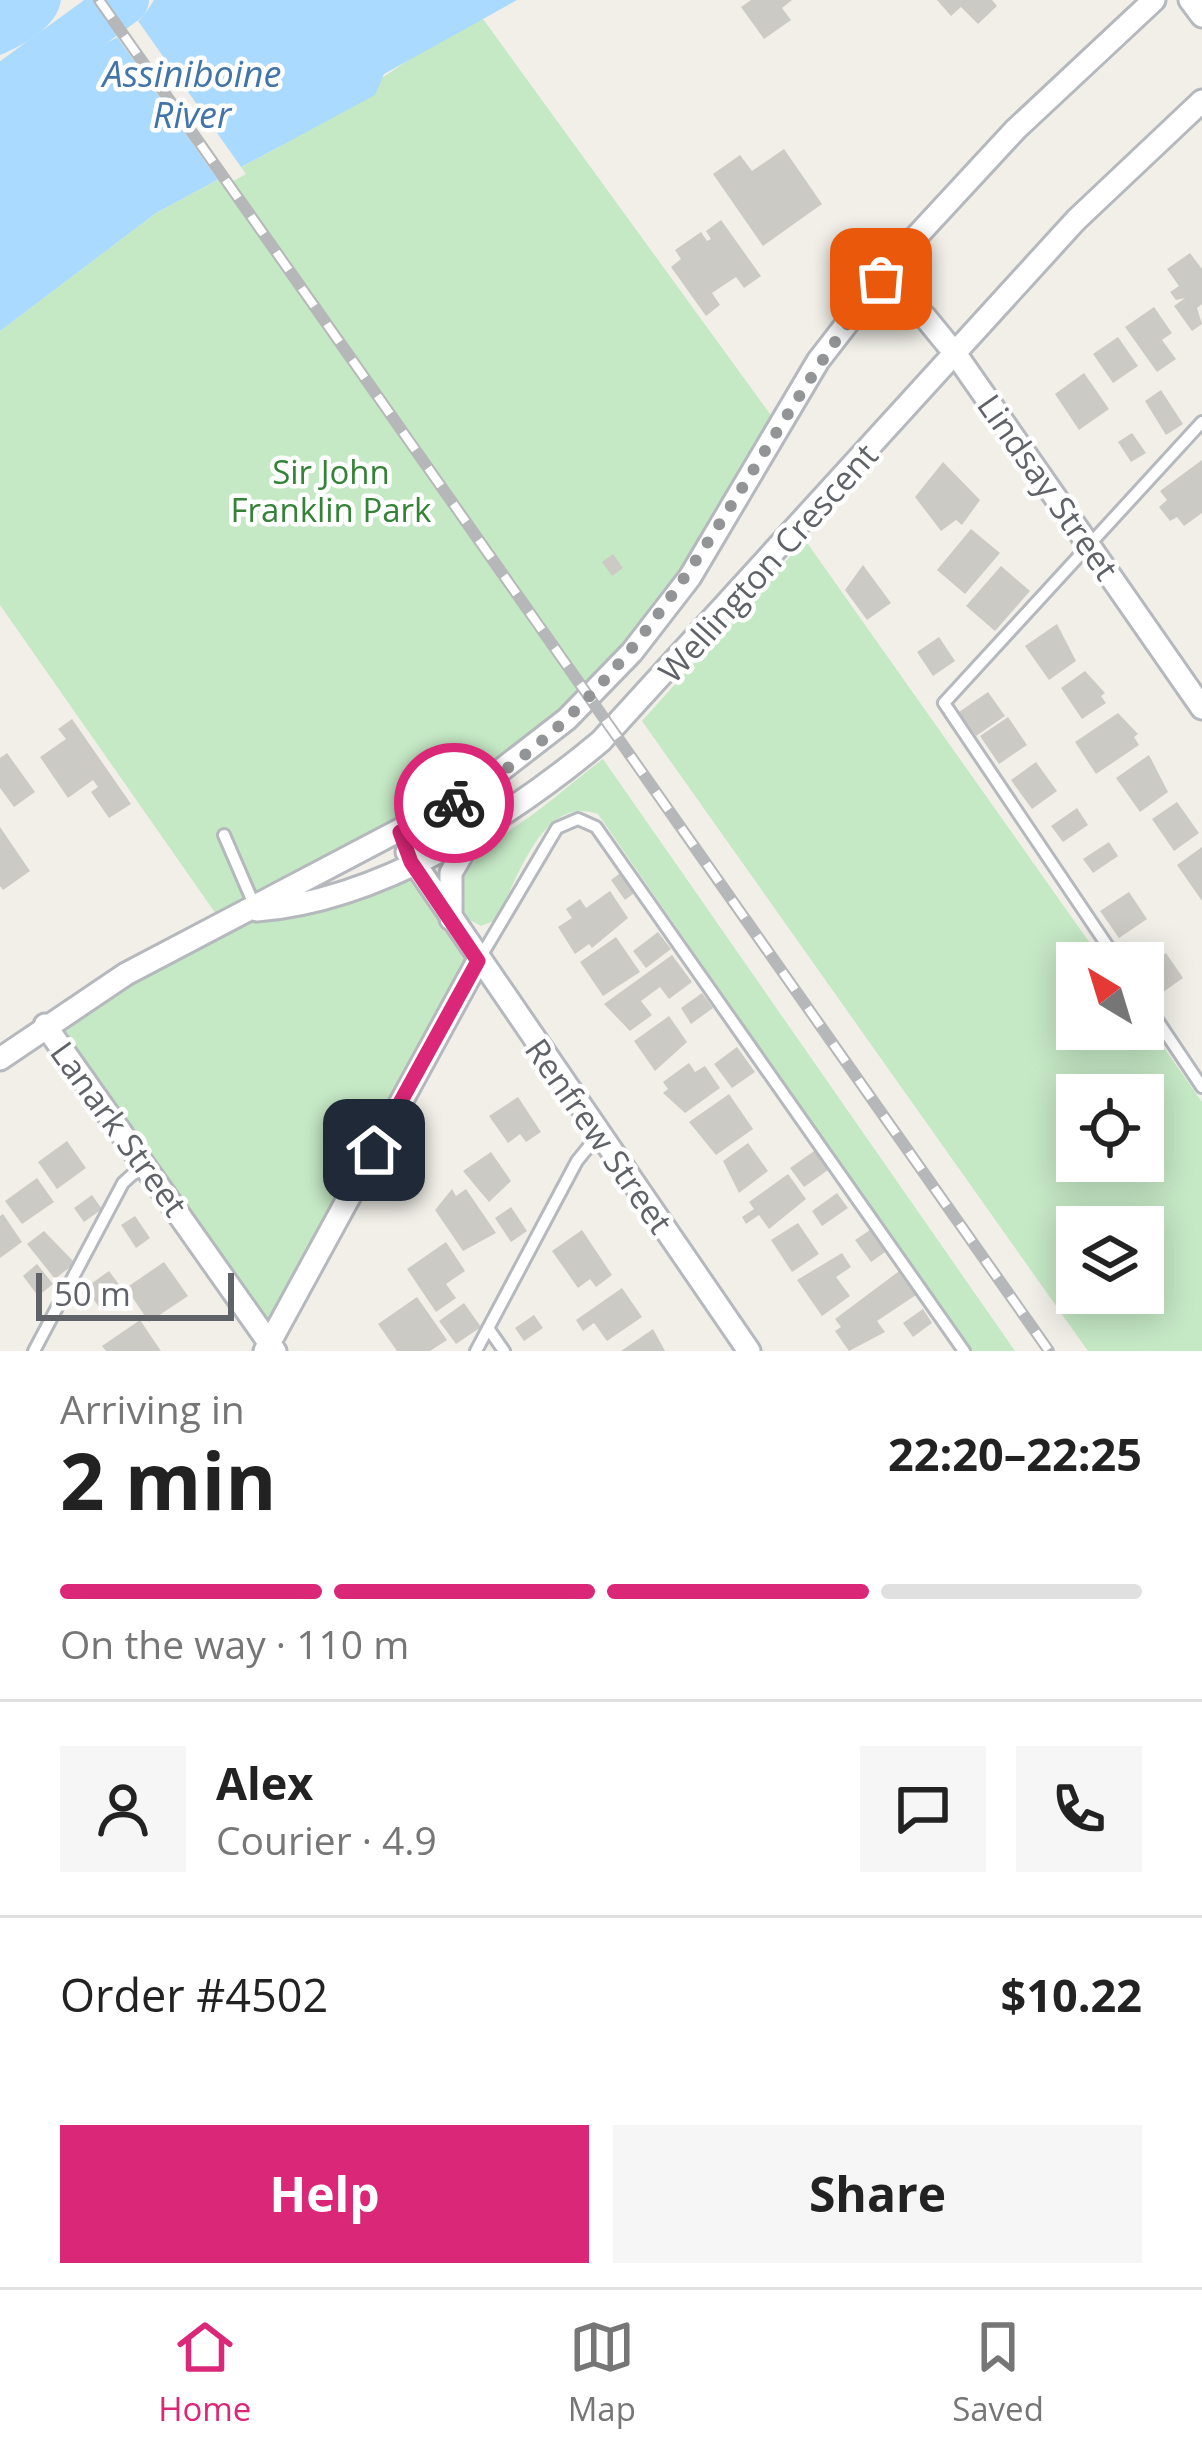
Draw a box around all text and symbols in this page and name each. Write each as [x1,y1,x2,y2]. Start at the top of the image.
water label: Assiniboine River [100,49,281,139]
pin [830,228,932,330]
icon: bag [848,246,914,312]
street label: Lindsay Street [968,385,1129,589]
street label: Wellington Crescent [648,433,887,692]
park label: Sir John Franklin Park [231,449,432,532]
courier [394,743,514,863]
icon: bike [421,770,487,836]
north arrow [1056,942,1164,1050]
map controls [1056,942,1164,1314]
street label: Renfrew Street [515,1029,683,1242]
street label: Lanark Street [41,1032,198,1225]
button: locate [1056,1074,1164,1182]
pin [323,1099,425,1201]
icon: home [341,1117,407,1183]
button: layers [1056,1206,1164,1314]
scale bar [36,1267,234,1320]
text: 50 m [54,1271,131,1316]
text: Arriving in [60,1382,245,1435]
text: 22:20–22:25 [888,1423,1142,1484]
text: 2 min [60,1427,277,1533]
text: On the way · 110 m [60,1617,409,1670]
button: person [60,1746,186,1872]
button: chat [860,1746,986,1872]
button: phone [1016,1746,1142,1872]
text: Alex [216,1752,313,1813]
text: Courier · 4.9 [216,1813,437,1866]
text: Order #4502 [60,1964,328,2025]
text: $10.22 [1001,1964,1142,2025]
button: Help [60,2125,589,2263]
button: Share [613,2125,1142,2263]
tab: Home [158,2314,251,2431]
tab: Map [568,2314,636,2431]
tab: Saved [952,2314,1044,2431]

